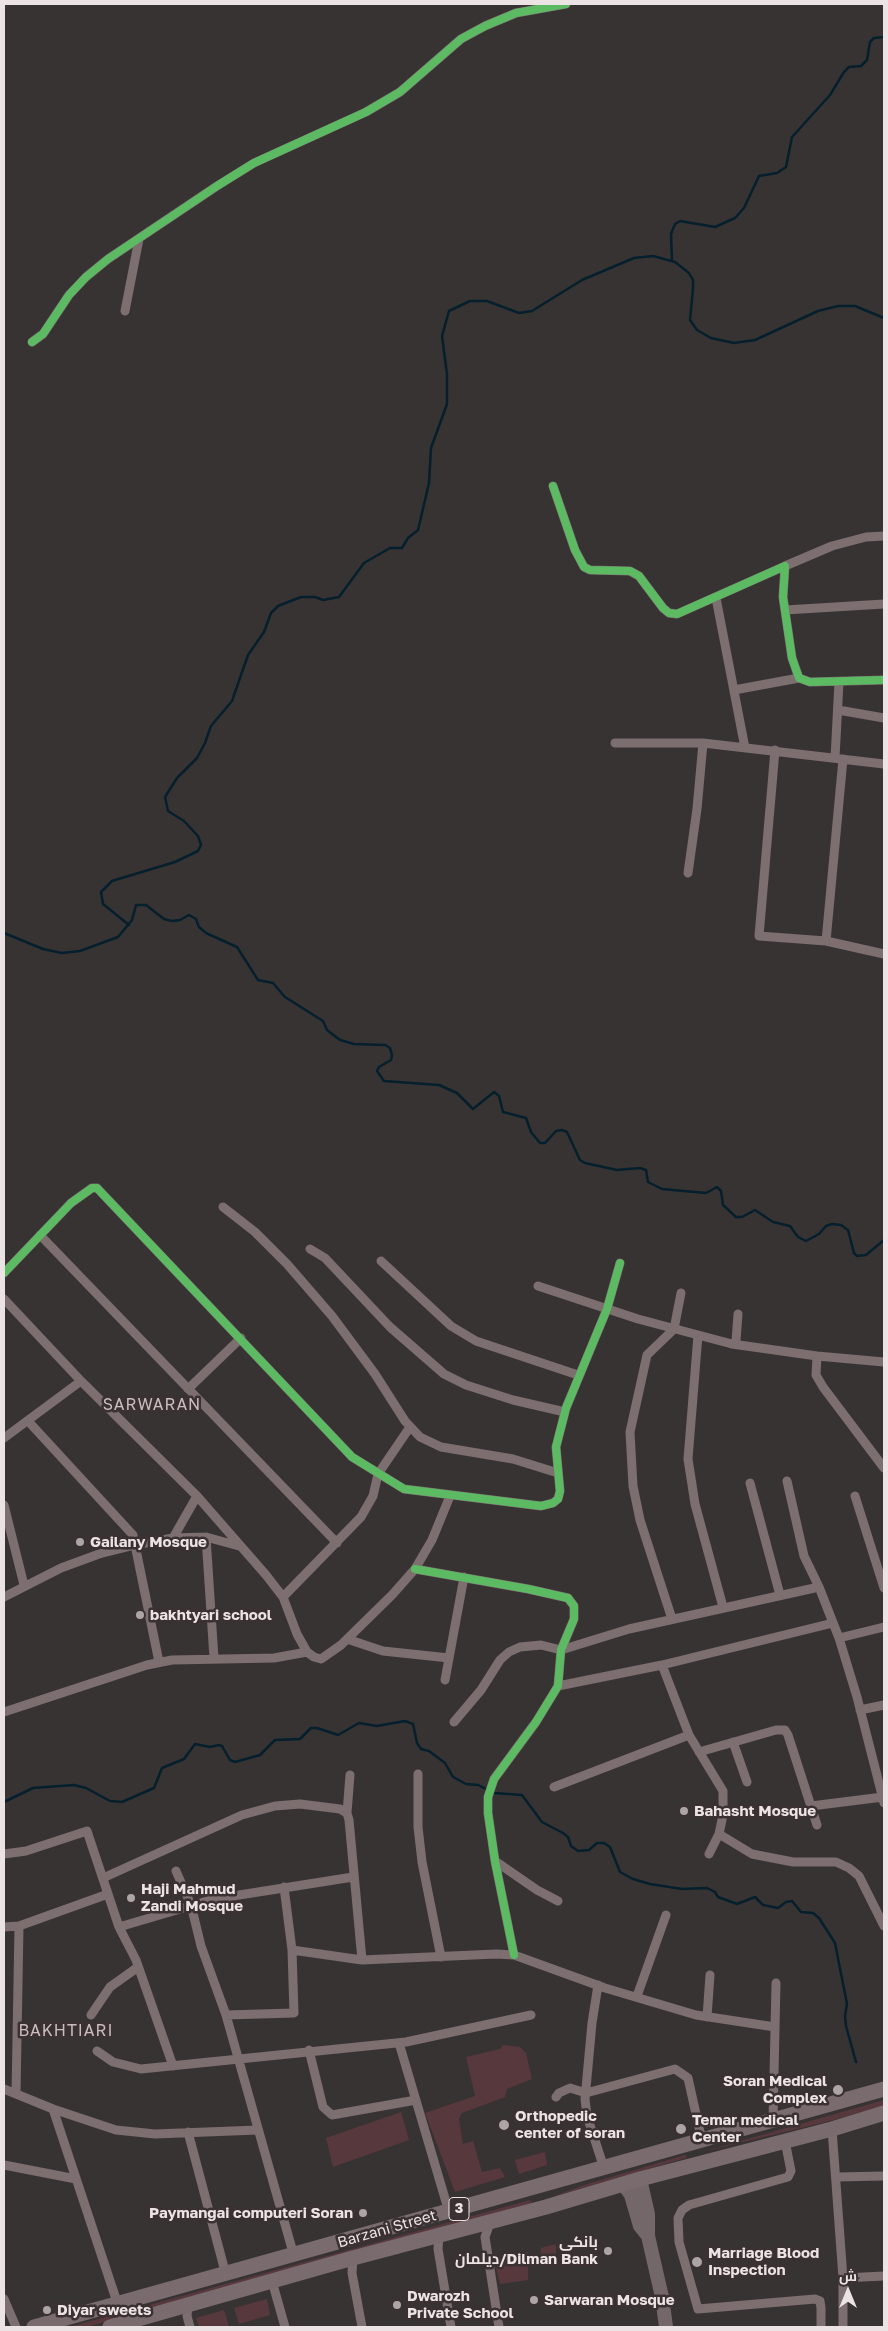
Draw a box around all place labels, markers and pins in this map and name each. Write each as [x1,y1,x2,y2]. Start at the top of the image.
place label: Gailany Mosque [90,1533,207,1551]
marker: Gailany Mosque [74,1536,86,1548]
place label: bakhtyari school [150,1606,272,1624]
marker: bakhtyari school [134,1609,146,1621]
place label: Bahasht Mosque [694,1802,816,1820]
marker: Bahasht Mosque [678,1805,690,1817]
place label: Haji Mahmud Zandi Mosque [141,1880,243,1915]
marker: Haji Mahmud Zandi Mosque [125,1892,137,1904]
place label: Soran Medical Complex [723,2072,827,2107]
marker: Soran Medical Complex [831,2083,845,2097]
place label: Orthopedic center of soran [515,2107,625,2142]
place label: Temar medical Center [692,2111,798,2146]
marker: Orthopedic center of soran [497,2118,511,2132]
marker: Temar medical Center [674,2122,688,2136]
place label: Paymangai computeri Soran [149,2204,353,2222]
marker: Paymangai computeri Soran [357,2207,369,2219]
place label: بانکی دیلمان/Dilman Bank [455,2233,598,2268]
place label: Marriage Blood Inspection [708,2244,819,2279]
marker: بانکی دیلمان/Dilman Bank [602,2245,614,2257]
marker: Marriage Blood Inspection [690,2255,704,2269]
place label: Dwarozh Private School [407,2287,514,2322]
place label: Sarwaran Mosque [544,2291,675,2309]
marker: Sarwaran Mosque [528,2294,540,2306]
marker: Dwarozh Private School [391,2299,403,2311]
place label: Diyar sweets [57,2301,151,2319]
marker: Diyar sweets [41,2304,53,2316]

